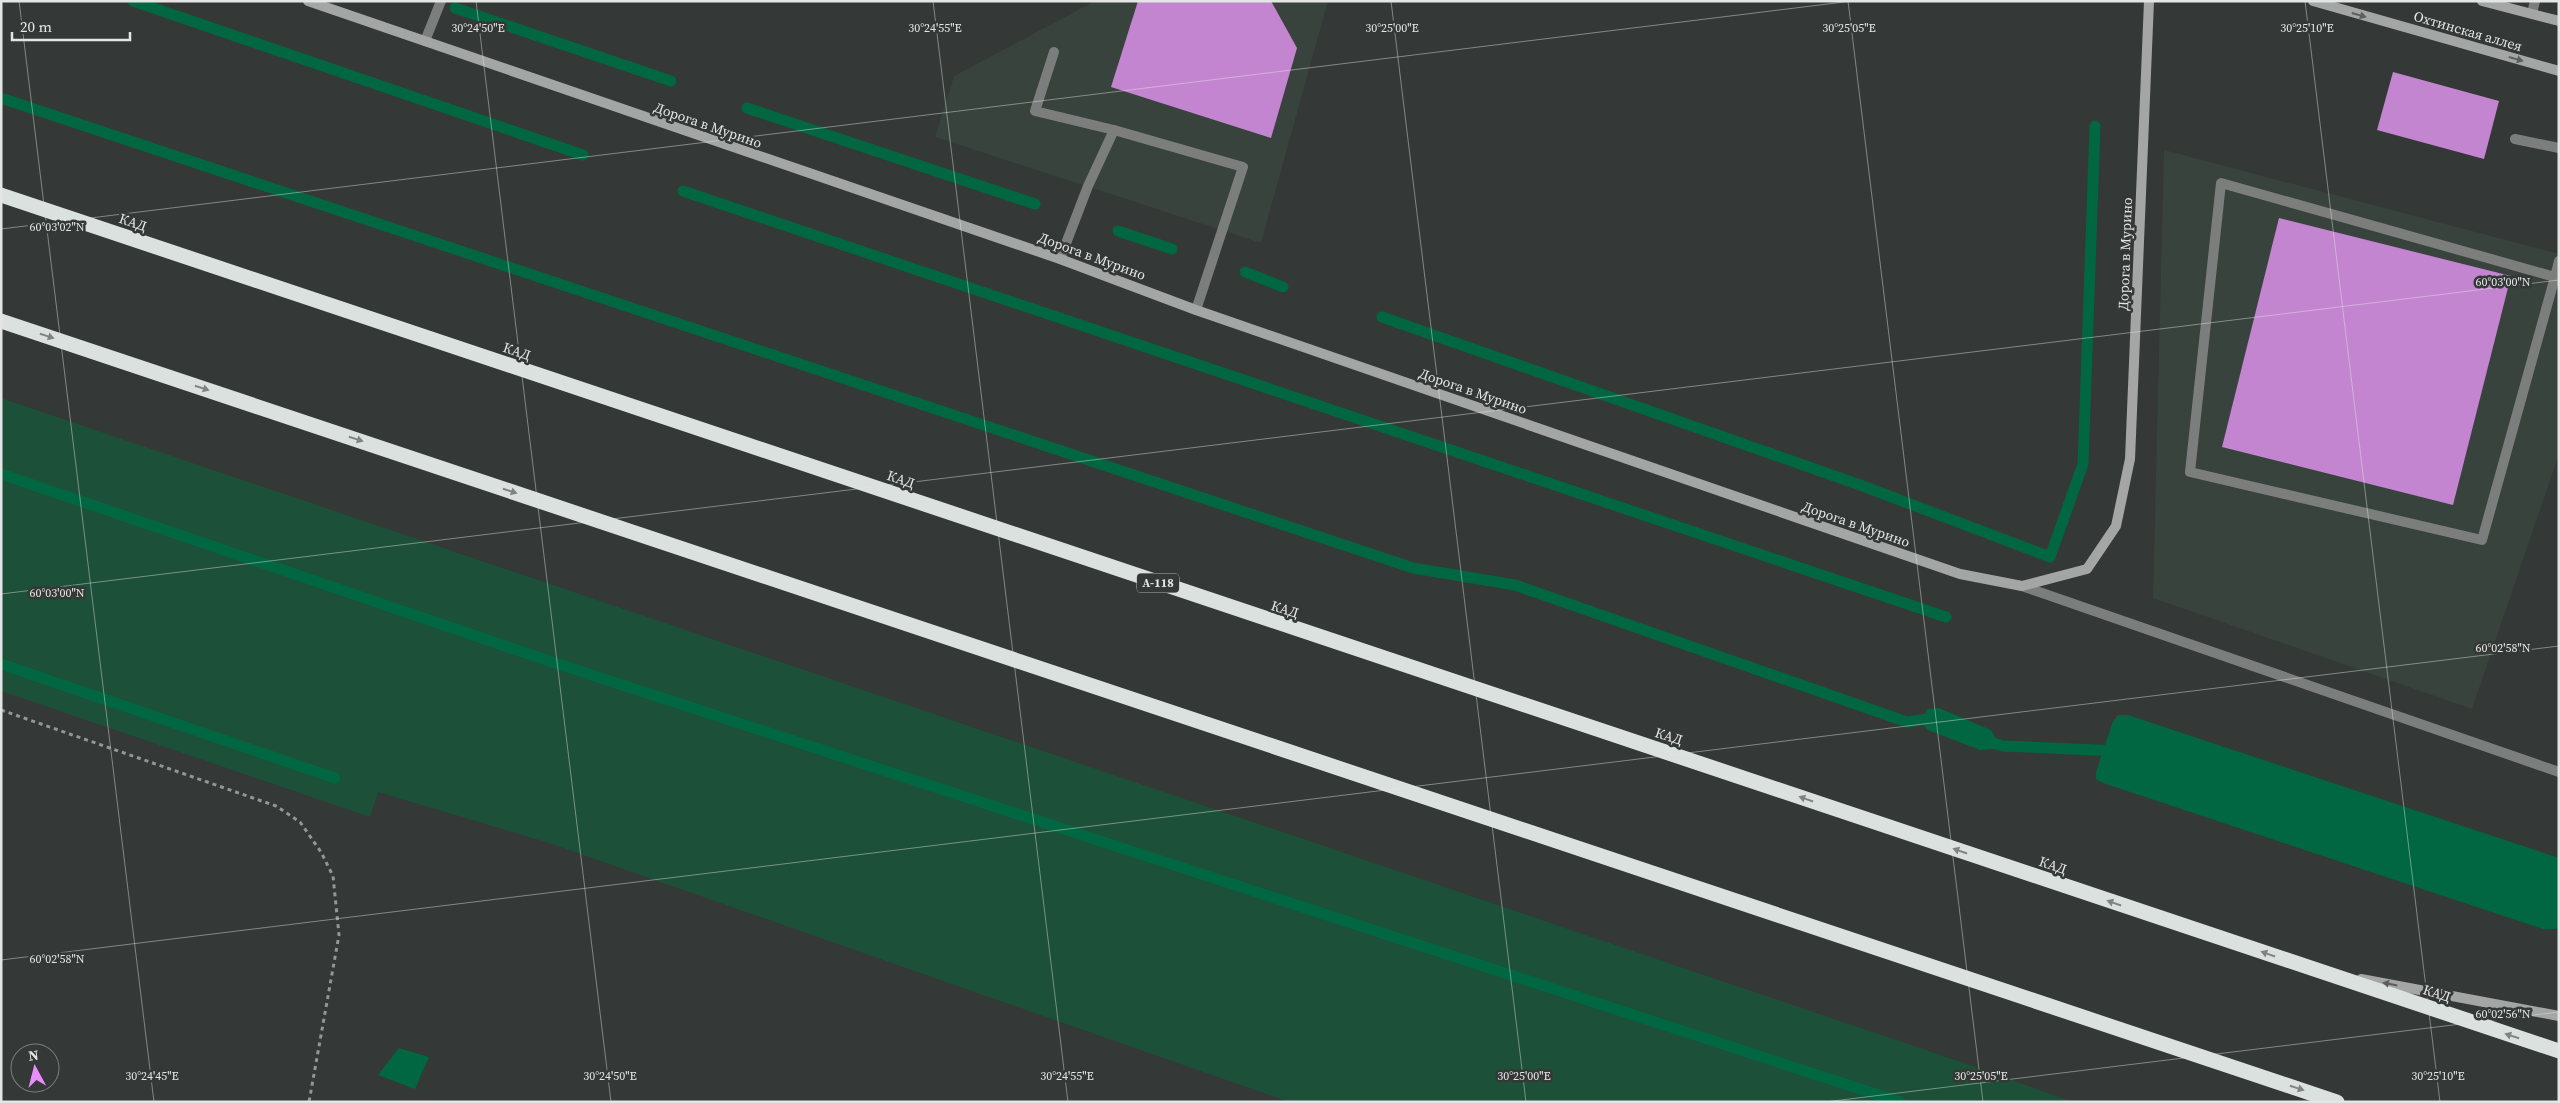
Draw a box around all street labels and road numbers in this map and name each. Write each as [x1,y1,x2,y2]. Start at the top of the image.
street label: Охтинская аллея [2411,6,2525,56]
street label: Дорога в Мурино [651,97,765,153]
street label: Дорога в Мурино [2113,197,2137,311]
street label: КАД [116,208,150,236]
street label: Дорога в Мурино [1035,227,1149,285]
street label: КАД [500,337,534,365]
street label: Дорога в Мурино [1416,363,1530,419]
street label: КАД [884,465,918,493]
street label: Дорога в Мурино [1799,496,1913,552]
road number: А-118 [1137,574,1179,592]
street label: КАД [1269,595,1302,623]
street label: КАД [1653,722,1686,750]
street label: КАД [2036,851,2070,879]
street label: КАД [2421,979,2454,1007]

